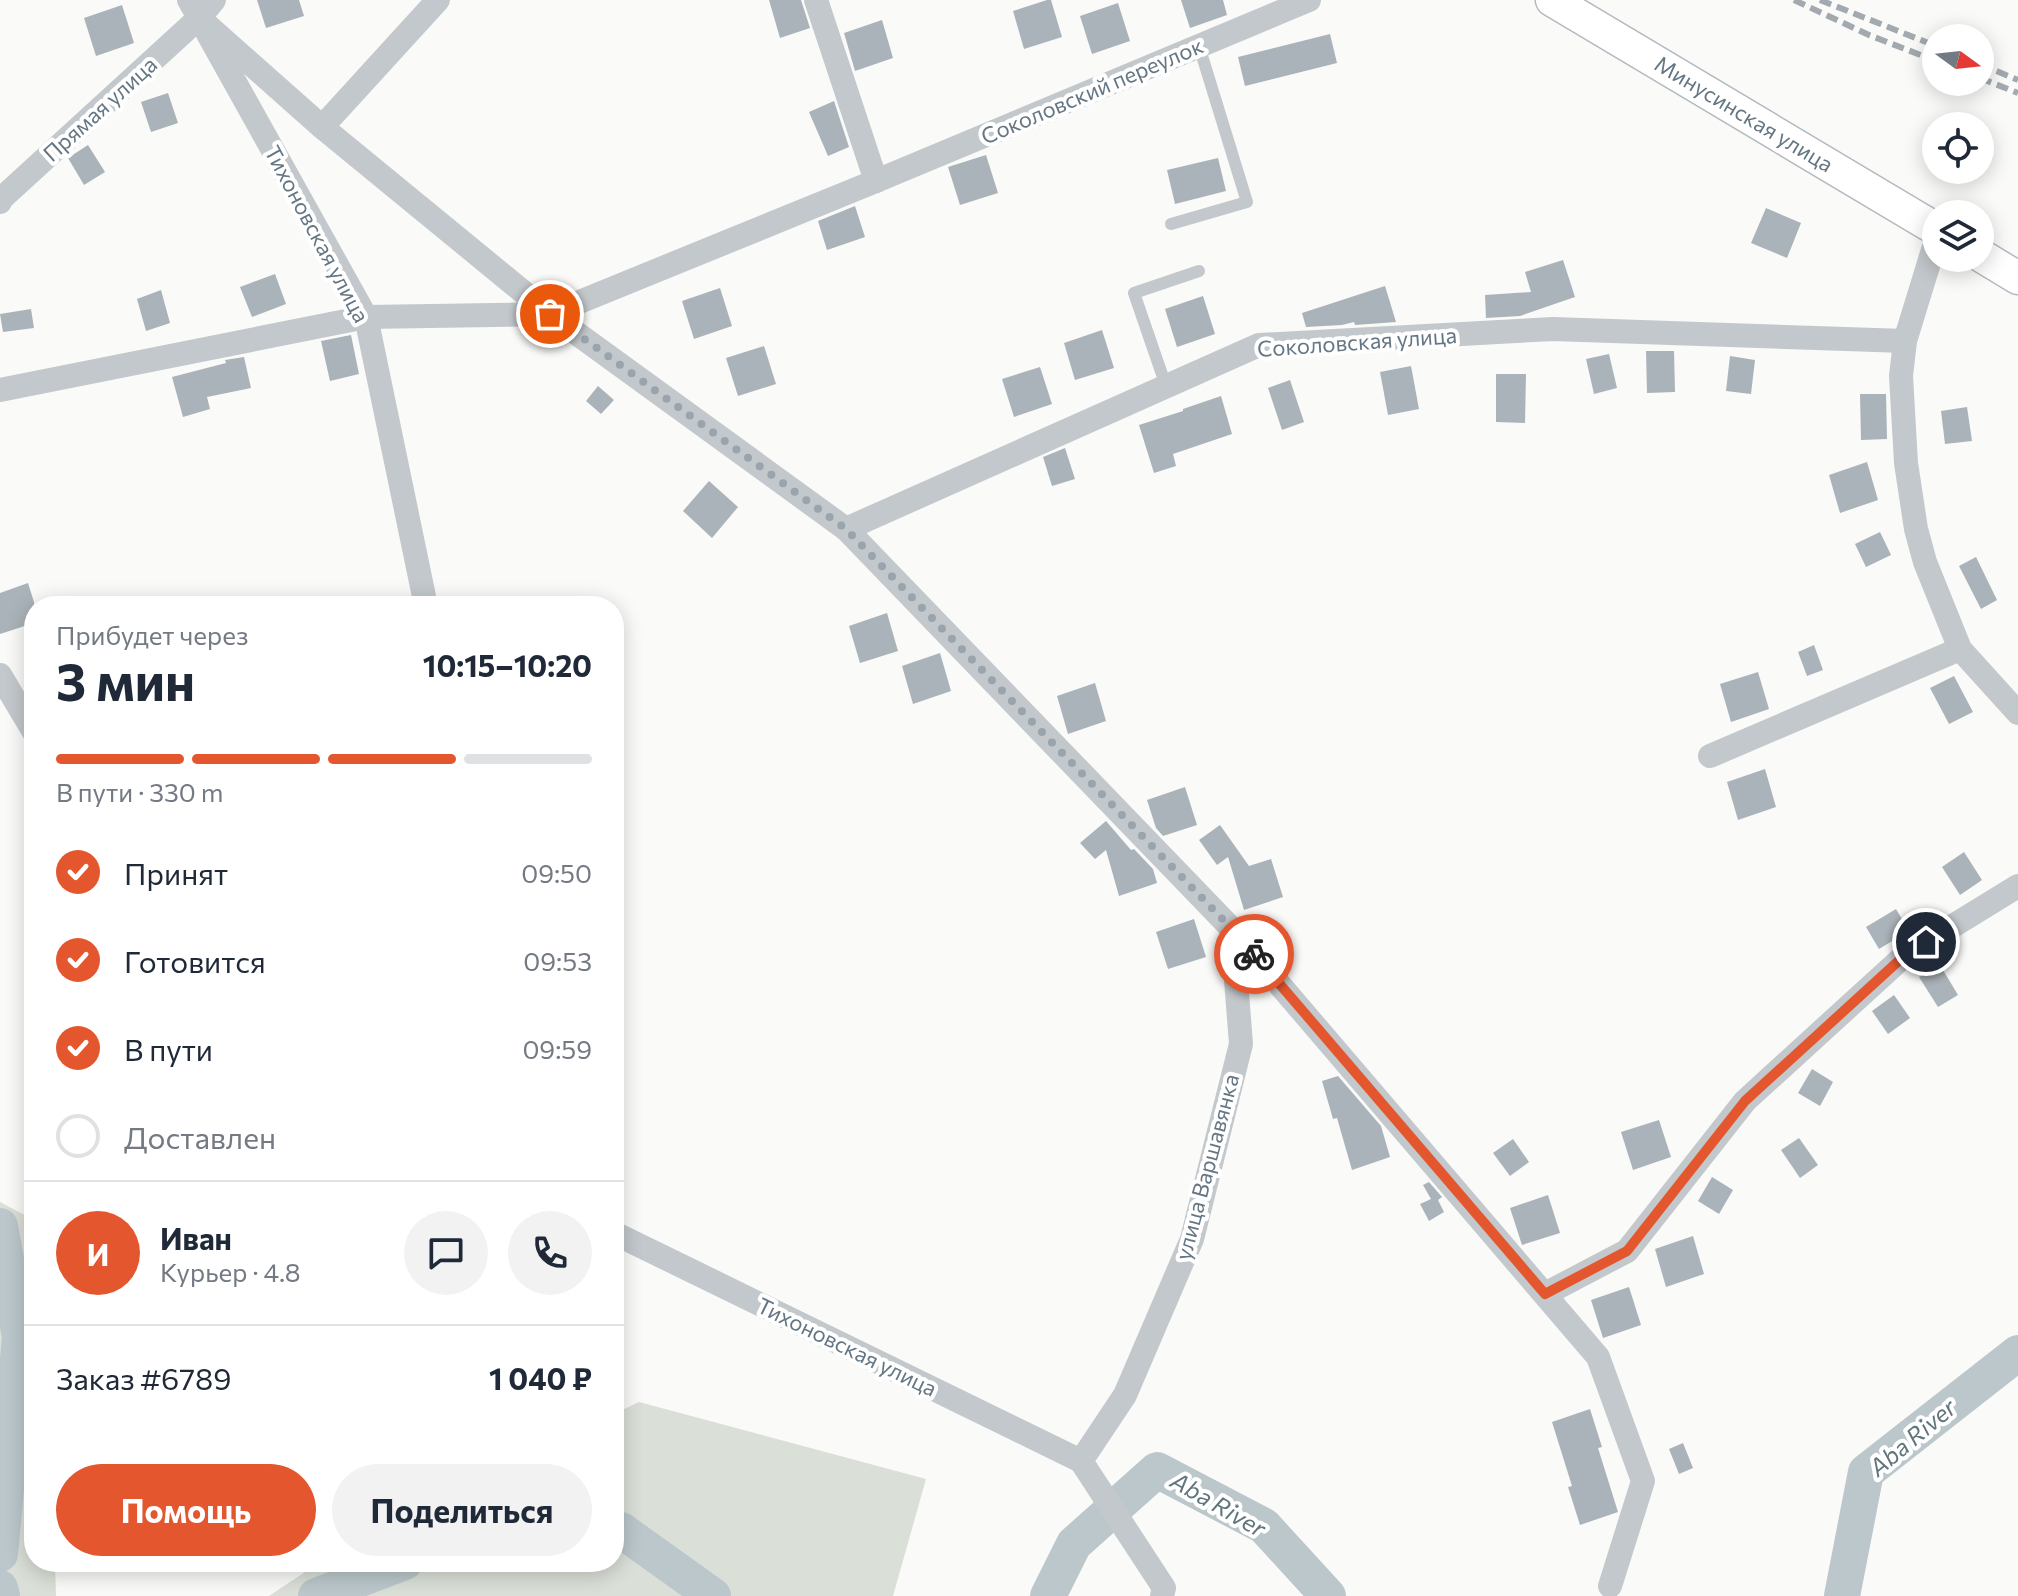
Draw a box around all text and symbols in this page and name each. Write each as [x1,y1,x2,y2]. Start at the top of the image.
north arrow [1922,24,1994,96]
map controls [1922,24,1994,272]
street label: Соколовский переулок [977,31,1207,150]
street label: Прямая улица [37,50,162,167]
street label: Минусинская улица [1650,50,1838,177]
button: locate [1922,112,1994,184]
street label: Тихоновская улица [259,141,376,327]
button: layers [1922,200,1994,272]
pin [516,280,584,348]
icon: bag [528,292,572,336]
street label: Соколовская улица [1256,321,1458,362]
text: Прибудет через [56,619,249,650]
text: 10:15–10:20 [423,646,592,683]
text: 3 мин [56,648,195,712]
text: В пути · 330 m [56,776,224,807]
icon: check [56,850,100,894]
text: Принят [124,854,228,891]
text: 09:50 [521,857,592,888]
pin [1892,908,1960,976]
courier [1214,914,1294,994]
icon: home [1904,920,1948,964]
icon: bike [1232,932,1276,976]
icon: check [56,938,100,982]
text: Готовится [124,942,266,979]
text: 09:53 [523,945,592,976]
icon: check [56,1026,100,1070]
text: В пути [124,1030,213,1067]
text: 09:59 [522,1033,592,1064]
street label: улица Варшавянка [1169,1071,1244,1263]
text: Доставлен [124,1118,276,1155]
button: chat [404,1211,488,1295]
button: phone [508,1211,592,1295]
text: Иван [160,1219,232,1256]
text: И [87,1235,109,1272]
text: Курьер · 4.8 [160,1256,300,1287]
street label: Тихоновская улица [753,1291,941,1402]
text: Заказ #6789 [56,1359,231,1396]
text: 1 040 ₽ [489,1359,592,1396]
water label: Aba River [1862,1391,1962,1482]
button: Помощь [56,1464,316,1556]
button: Поделиться [332,1464,592,1556]
water label: Aba River [1165,1465,1272,1543]

